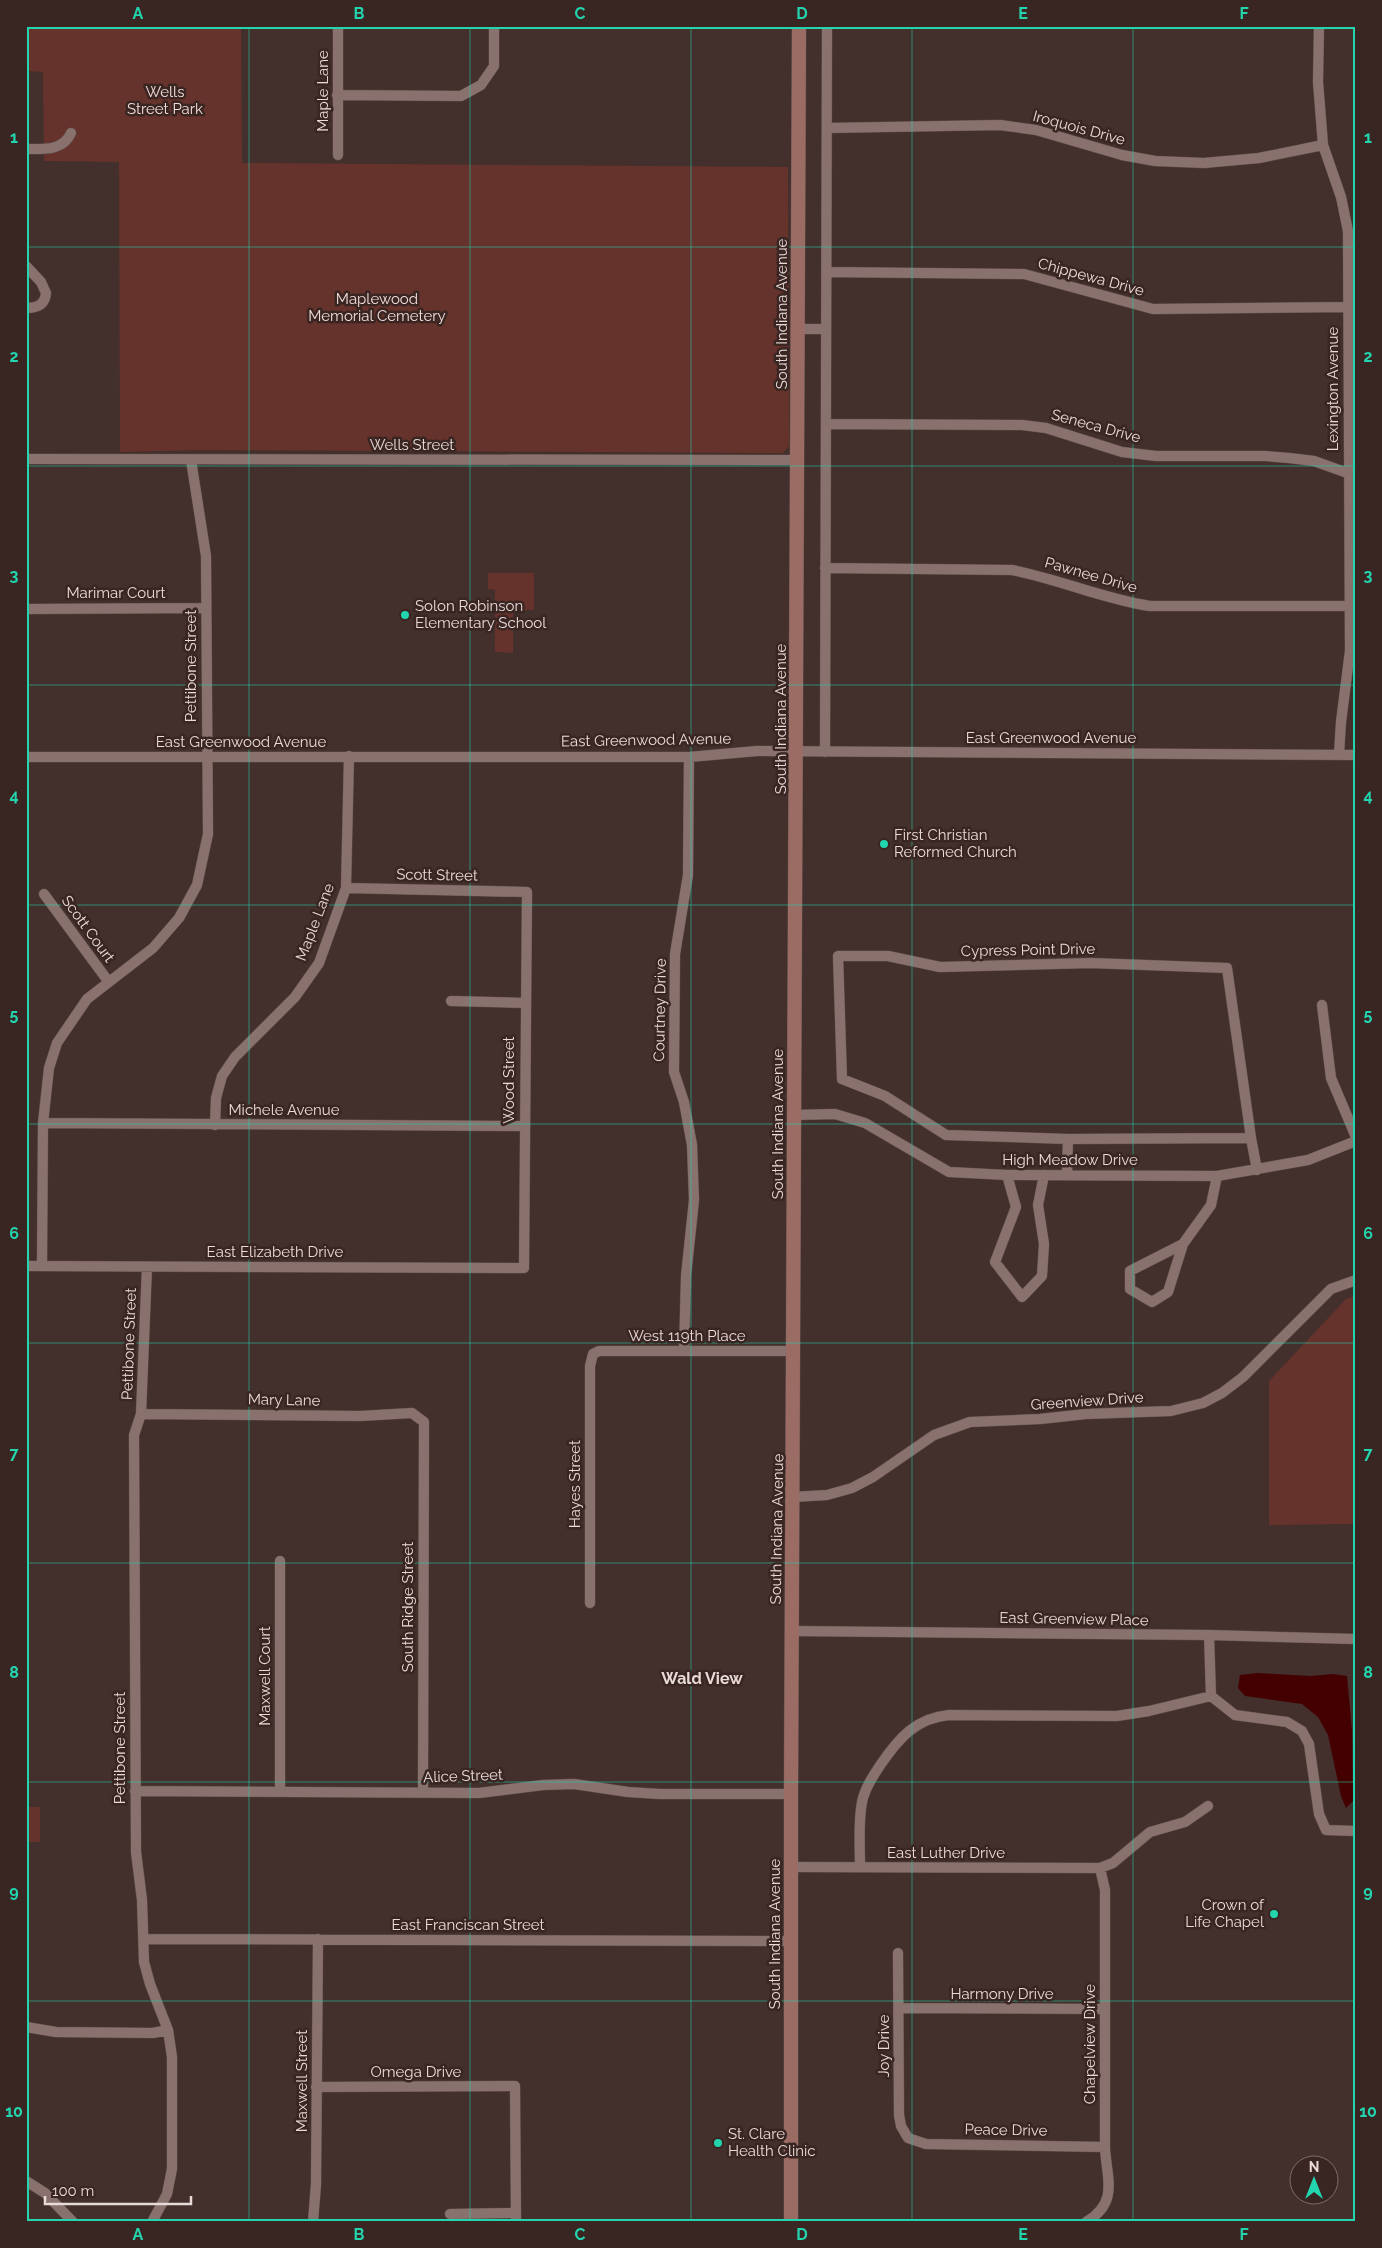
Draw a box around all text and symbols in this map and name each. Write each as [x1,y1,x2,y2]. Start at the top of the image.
text: A [133,4,144,23]
text: B [354,4,365,23]
text: C [575,4,586,23]
text: D [796,4,808,23]
text: E [1018,4,1028,23]
text: F [1239,4,1249,23]
street label: Maple Lane [314,50,332,132]
park label: Wells Street Park [127,83,203,118]
street label: Iroquois Drive [1031,107,1127,149]
text: 1 [10,128,18,147]
text: 1 [1364,128,1372,147]
street label: South Indiana Avenue [773,238,791,389]
street label: Chippewa Drive [1036,254,1146,300]
park label: Maplewood Memorial Cemetery [308,290,446,325]
street label: Lexington Avenue [1324,327,1342,451]
text: 2 [9,347,19,366]
text: 2 [1363,347,1373,366]
street label: Seneca Drive [1049,405,1143,447]
street label: Wells Street [370,436,454,454]
street label: Pawnee Drive [1043,553,1139,597]
text: 3 [10,566,19,585]
text: 3 [1364,566,1373,585]
street label: Marimar Court [67,584,165,602]
place label: Solon Robinson Elementary School [415,597,547,632]
marker: Solon Robinson Elementary School [399,609,411,621]
street label: Pettibone Street [182,610,200,722]
street label: South Indiana Avenue [772,643,790,794]
street label: East Greenwood Avenue [966,729,1136,747]
street label: East Greenwood Avenue [561,730,732,750]
street label: East Greenwood Avenue [156,733,326,751]
text: 4 [9,786,19,805]
text: 4 [1363,786,1373,805]
place label: First Christian Reformed Church [894,826,1017,861]
marker: First Christian Reformed Church [878,838,890,850]
street label: Scott Street [396,865,478,885]
street label: Maple Lane [292,880,338,963]
street label: Scott Court [58,892,118,966]
street label: Cypress Point Drive [961,940,1096,960]
street label: Courtney Drive [650,958,670,1062]
text: 5 [10,1005,19,1024]
text: 5 [1364,1005,1373,1024]
street label: Wood Street [500,1036,518,1124]
street label: South Indiana Avenue [769,1048,787,1199]
street label: Michele Avenue [228,1101,340,1119]
street label: High Meadow Drive [1002,1151,1138,1169]
text: 6 [9,1224,19,1243]
text: 6 [1363,1224,1373,1243]
street label: East Elizabeth Drive [207,1243,344,1261]
street label: Pettibone Street [118,1288,140,1400]
street label: West 119th Place [628,1327,746,1345]
street label: Greenview Drive [1030,1388,1144,1414]
street label: Mary Lane [248,1390,321,1410]
street label: Hayes Street [566,1440,584,1528]
text: 7 [10,1444,19,1463]
text: 7 [1364,1444,1373,1463]
street label: South Indiana Avenue [767,1453,787,1604]
street label: South Ridge Street [399,1542,417,1672]
street label: East Greenview Place [999,1609,1149,1629]
street label: Maxwell Court [256,1626,274,1726]
text: 8 [9,1663,19,1682]
text: 8 [1363,1663,1373,1682]
district label: Wald View [661,1669,743,1688]
street label: Pettibone Street [111,1692,129,1804]
street label: Alice Street [423,1766,503,1786]
street label: East Luther Drive [887,1844,1005,1862]
street label: South Indiana Avenue [766,1858,784,2009]
text: 9 [9,1882,19,1901]
text: 9 [1363,1882,1373,1901]
place label: Crown of Life Chapel [1185,1896,1265,1931]
marker: Crown of Life Chapel [1268,1908,1280,1920]
street label: East Franciscan Street [391,1916,545,1934]
street label: Chapelview Drive [1081,1984,1099,2104]
street label: Harmony Drive [950,1985,1054,2003]
street label: Joy Drive [875,2014,893,2078]
street label: Maxwell Street [293,2030,311,2132]
street label: Omega Drive [371,2063,462,2081]
text: 10 [5,2102,23,2121]
text: 10 [1359,2102,1377,2121]
street label: Peace Drive [964,2120,1048,2140]
place label: St. Clare Health Clinic [728,2125,816,2160]
marker: St. Clare Health Clinic [712,2137,724,2149]
north arrow [1290,2156,1340,2206]
text: N [1309,2159,1319,2175]
scale bar [45,2173,191,2205]
text: 100 m [52,2182,94,2200]
text: A [133,2225,144,2244]
text: B [354,2225,365,2244]
text: C [575,2225,586,2244]
text: D [796,2225,808,2244]
text: E [1018,2225,1028,2244]
text: F [1239,2225,1249,2244]

